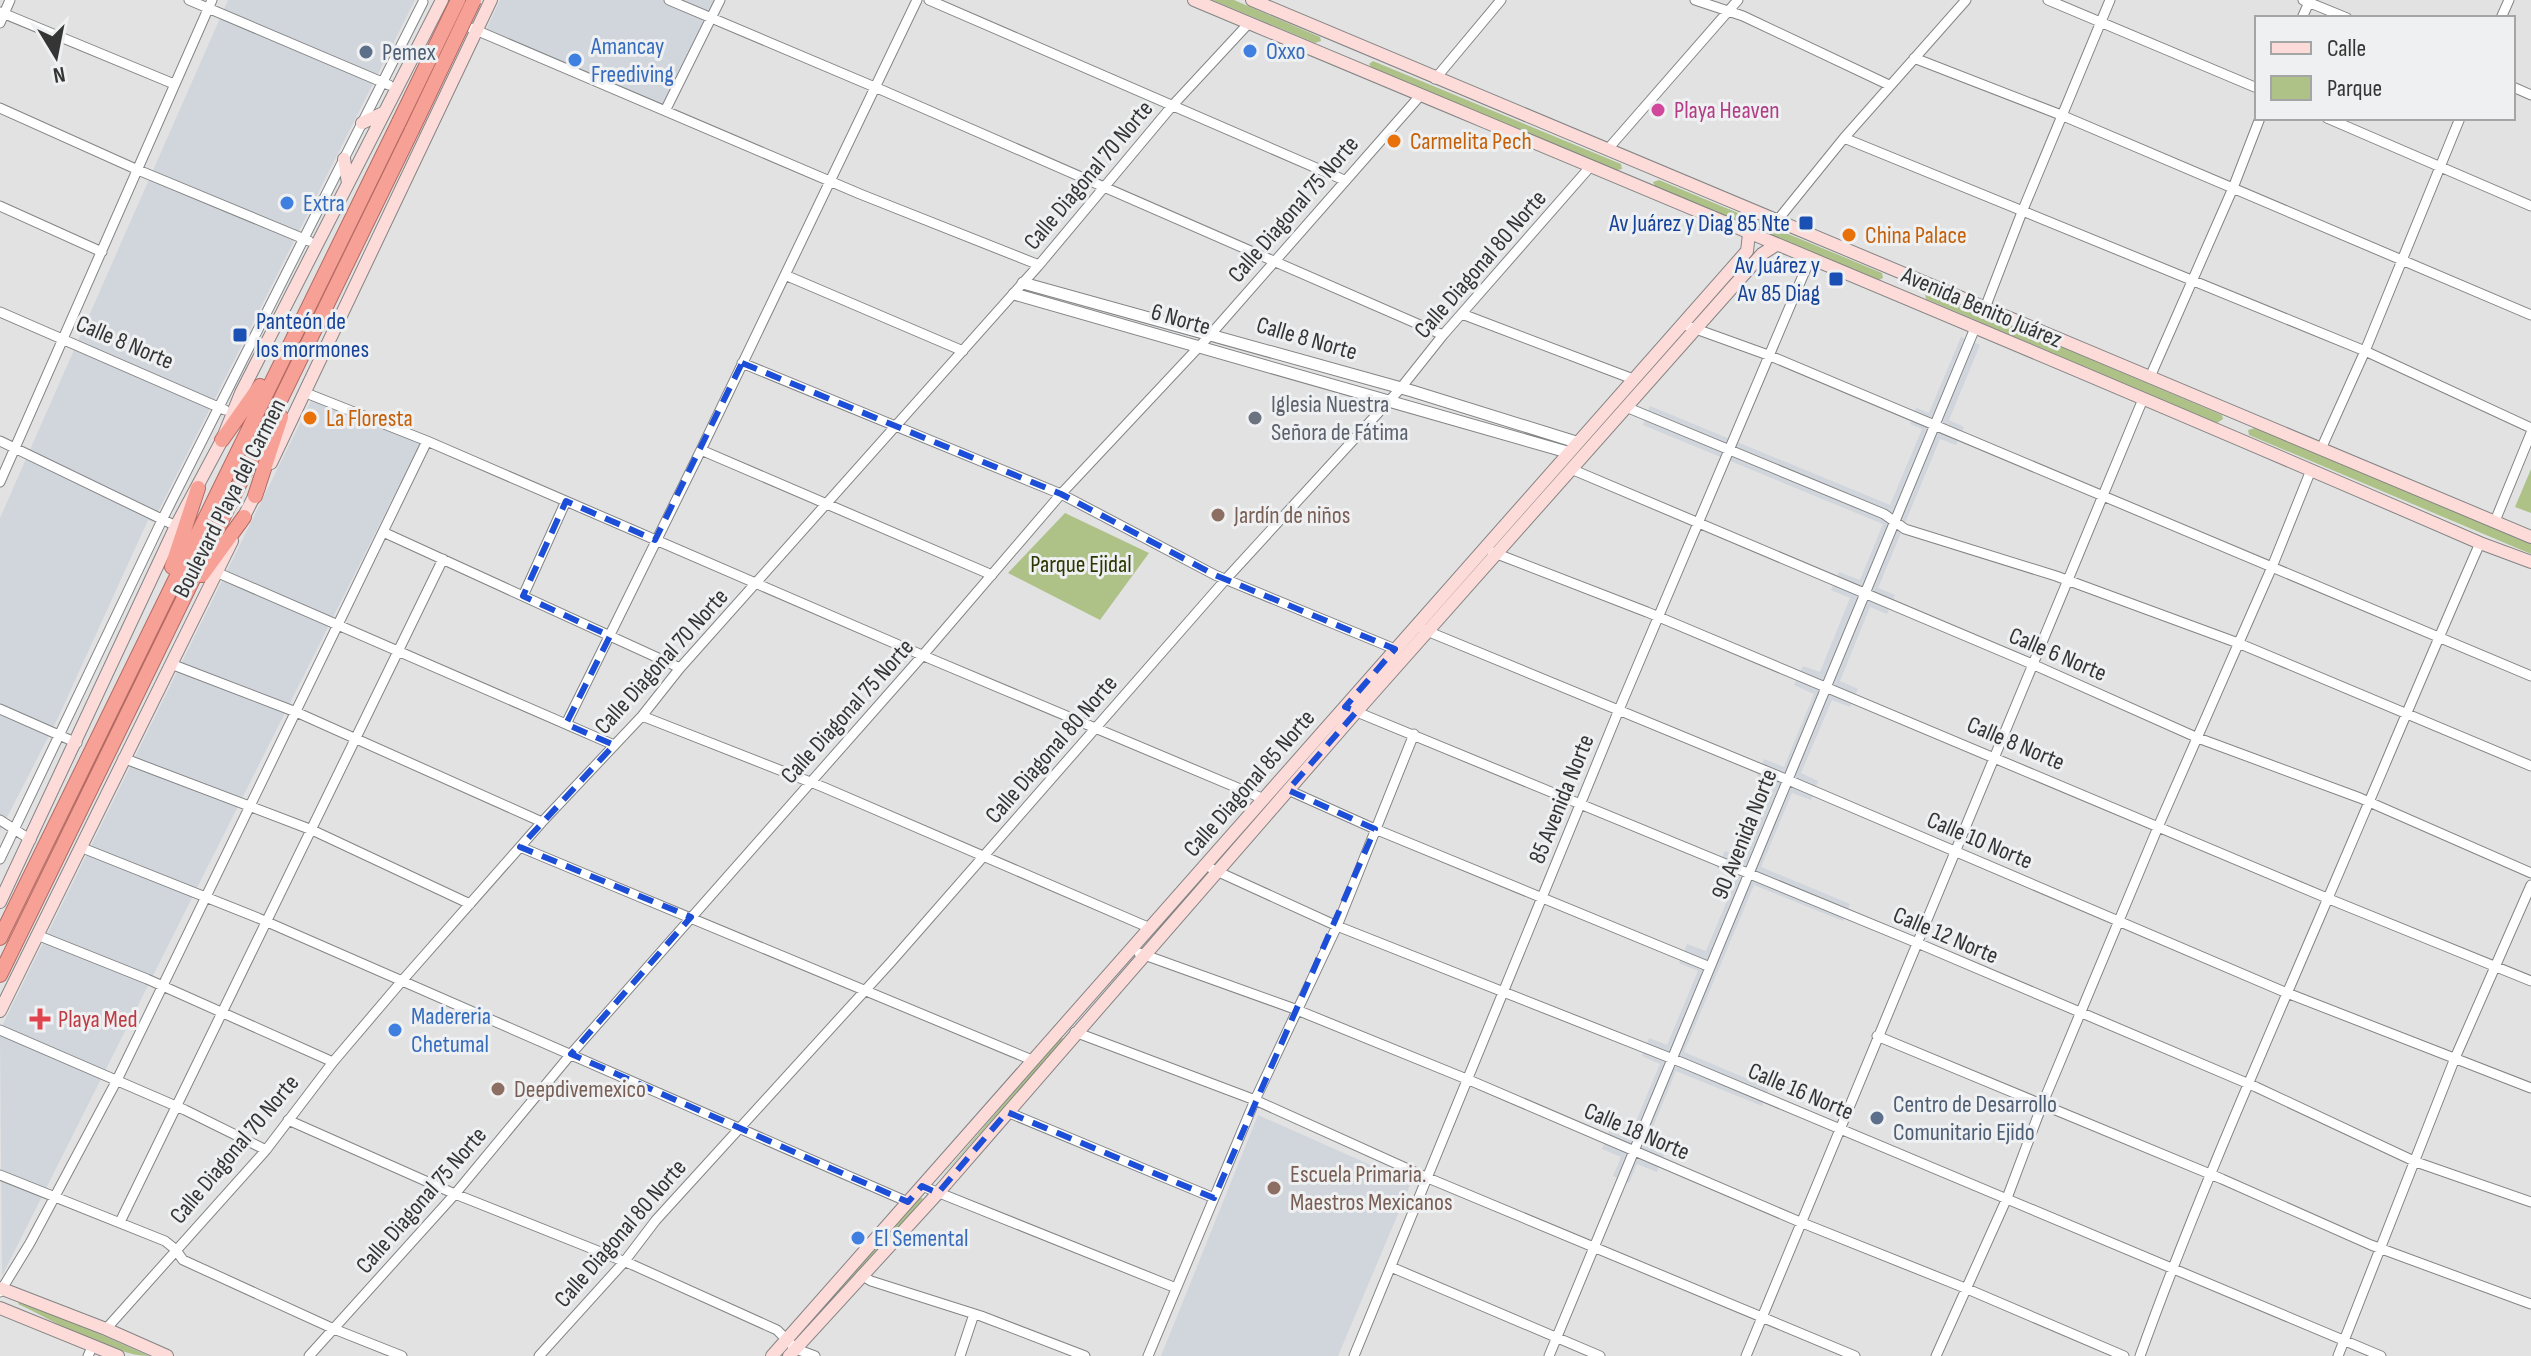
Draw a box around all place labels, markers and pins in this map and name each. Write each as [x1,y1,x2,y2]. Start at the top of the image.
place label: Amancay Freediving [590,32,674,89]
place label: Oxxo [1266,37,1305,66]
place label: Pemex [382,38,436,67]
marker: Oxxo [1241,42,1259,60]
marker: Pemex [357,43,375,61]
marker: Amancay Freediving [566,51,584,69]
place label: Playa Heaven [1674,96,1780,125]
marker: Playa Heaven [1649,101,1667,119]
place label: Carmelita Pech [1410,127,1532,156]
marker: Carmelita Pech [1385,132,1403,150]
place label: Extra [303,189,345,218]
marker: Extra [278,194,296,212]
place label: Av Juárez y Diag 85 Nte [1608,209,1790,238]
marker: Av Juárez y Diag 85 Nte [1797,214,1815,232]
place label: China Palace [1865,221,1967,250]
marker: China Palace [1840,226,1858,244]
place label: Av Juárez y Av 85 Diag [1734,251,1820,308]
marker: Av Juárez y Av 85 Diag [1827,270,1845,288]
place label: Panteón de los mormones [256,307,369,364]
marker: Panteón de los mormones [231,326,249,344]
place label: Iglesia Nuestra Señora de Fátima [1271,390,1409,447]
place label: La Floresta [326,404,413,433]
marker: La Floresta [301,409,319,427]
marker: Iglesia Nuestra Señora de Fátima [1246,409,1264,427]
place label: Jardín de niños [1233,501,1350,530]
marker: Jardín de niños [1209,506,1227,524]
place label: Madereria Chetumal [411,1002,491,1059]
place label: Playa Med [58,1005,138,1034]
marker: Playa Med [29,1008,51,1030]
marker: Madereria Chetumal [386,1021,404,1039]
place label: Deepdivemexico [514,1075,646,1104]
marker: Deepdivemexico [489,1080,507,1098]
place label: Centro de Desarrollo Comunitario Ejido [1893,1090,2057,1147]
marker: Centro de Desarrollo Comunitario Ejido [1868,1109,1886,1127]
place label: Escuela Primaria. Maestros Mexicanos [1290,1160,1453,1217]
marker: Escuela Primaria. Maestros Mexicanos [1265,1179,1283,1197]
place label: El Semental [874,1224,969,1253]
marker: El Semental [849,1229,867,1247]

